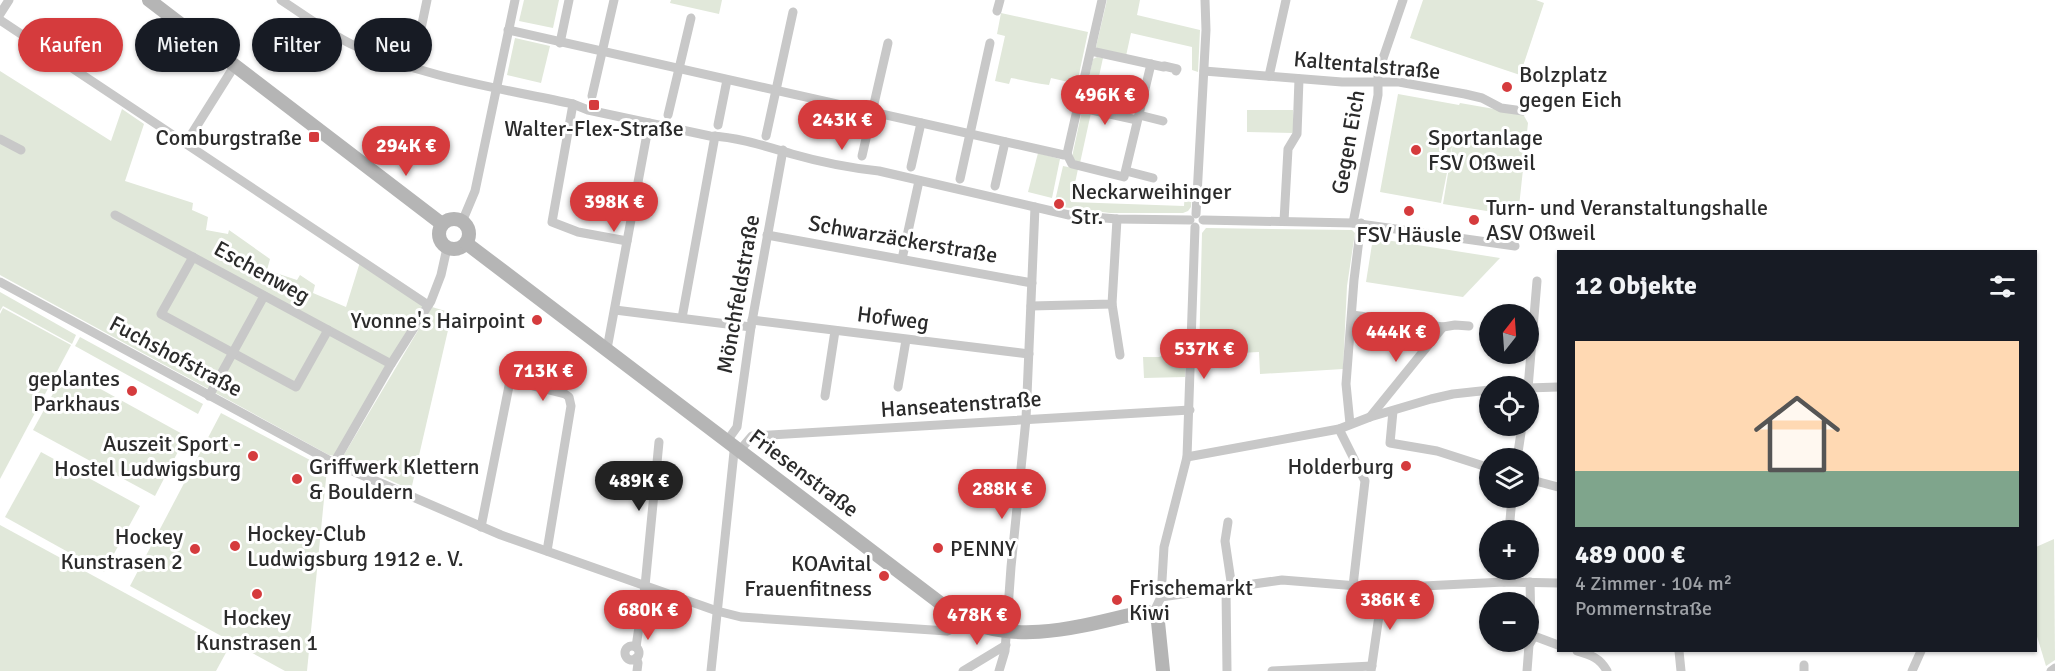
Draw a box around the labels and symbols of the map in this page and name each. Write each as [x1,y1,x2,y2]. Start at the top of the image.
street label: Kaltentalstraße [1292,45,1442,85]
place label: Bolzplatz gegen Eich [1519,61,1622,113]
pin: 496K € [1056,75,1154,126]
marker: Bolzplatz gegen Eich [1500,80,1514,94]
street label: Gegen Eich [1326,88,1370,196]
marker: Walter-Flex-Straße [587,98,601,112]
pin: 243K € [793,100,891,151]
place label: Walter-Flex-Straße [504,115,684,142]
place label: Comburgstraße [156,124,302,151]
place label: Sportanlage FSV Oßweil [1428,124,1543,176]
pin: 294K € [357,126,455,177]
marker: Comburgstraße [307,130,321,144]
marker: Sportanlage FSV Oßweil [1409,143,1423,157]
place label: Neckarweihinger Str. [1071,178,1231,230]
pin: 398K € [565,182,663,233]
place label: Turn- und Veranstaltungshalle ASV Oßweil [1486,194,1768,246]
marker: Neckarweihinger Str. [1052,197,1066,211]
marker: FSV Häusle [1402,204,1416,218]
street label: Schwarzäckerstraße [806,209,1000,269]
street label: Mönchfeldstraße [711,212,765,376]
marker: Turn- und Veranstaltungshalle ASV Oßweil [1467,213,1481,227]
place label: FSV Häusle [1356,221,1462,248]
street label: Eschenweg [209,235,315,309]
street label: Hofweg [855,300,931,336]
north arrow [1479,304,1539,364]
place label: Yvonne's Hairpoint [350,307,525,334]
street label: Fuchshofstraße [105,310,247,402]
pin: 444K € [1347,312,1445,363]
marker: Yvonne's Hairpoint [530,313,544,327]
pin: 537K € [1155,329,1253,380]
pin: 713K € [494,351,592,402]
place label: geplantes Parkhaus [28,365,120,417]
marker: geplantes Parkhaus [125,384,139,398]
street label: Hanseatenstraße [880,385,1042,423]
street label: Friesenstraße [744,423,864,523]
place label: Auszeit Sport - Hostel Ludwigsburg [54,430,241,482]
marker: Auszeit Sport - Hostel Ludwigsburg [246,449,260,463]
place label: Griffwerk Klettern & Bouldern [309,453,480,505]
place label: Holderburg [1287,453,1394,480]
marker: Holderburg [1399,459,1413,473]
pin: 489K € [590,461,688,512]
pin: 288K € [953,469,1051,520]
marker: Griffwerk Klettern & Bouldern [290,472,304,486]
place label: Hockey-Club Ludwigsburg 1912 e. V. [247,520,463,572]
place label: Hockey Kunstrasen 2 [60,523,184,575]
place label: PENNY [950,535,1016,562]
marker: Hockey-Club Ludwigsburg 1912 e. V. [228,539,242,553]
marker: PENNY [931,541,945,555]
marker: Hockey Kunstrasen 2 [188,542,202,556]
place label: KOAvital Frauenfitness [744,550,872,602]
marker: KOAvital Frauenfitness [877,569,891,583]
place label: Frischemarkt Kiwi [1129,574,1253,626]
pin: 386K € [1341,580,1439,631]
marker: Hockey Kunstrasen 1 [250,587,264,601]
pin: 680K € [599,590,697,641]
marker: Frischemarkt Kiwi [1110,593,1124,607]
pin: 478K € [928,595,1026,646]
place label: Hockey Kunstrasen 1 [196,604,318,656]

